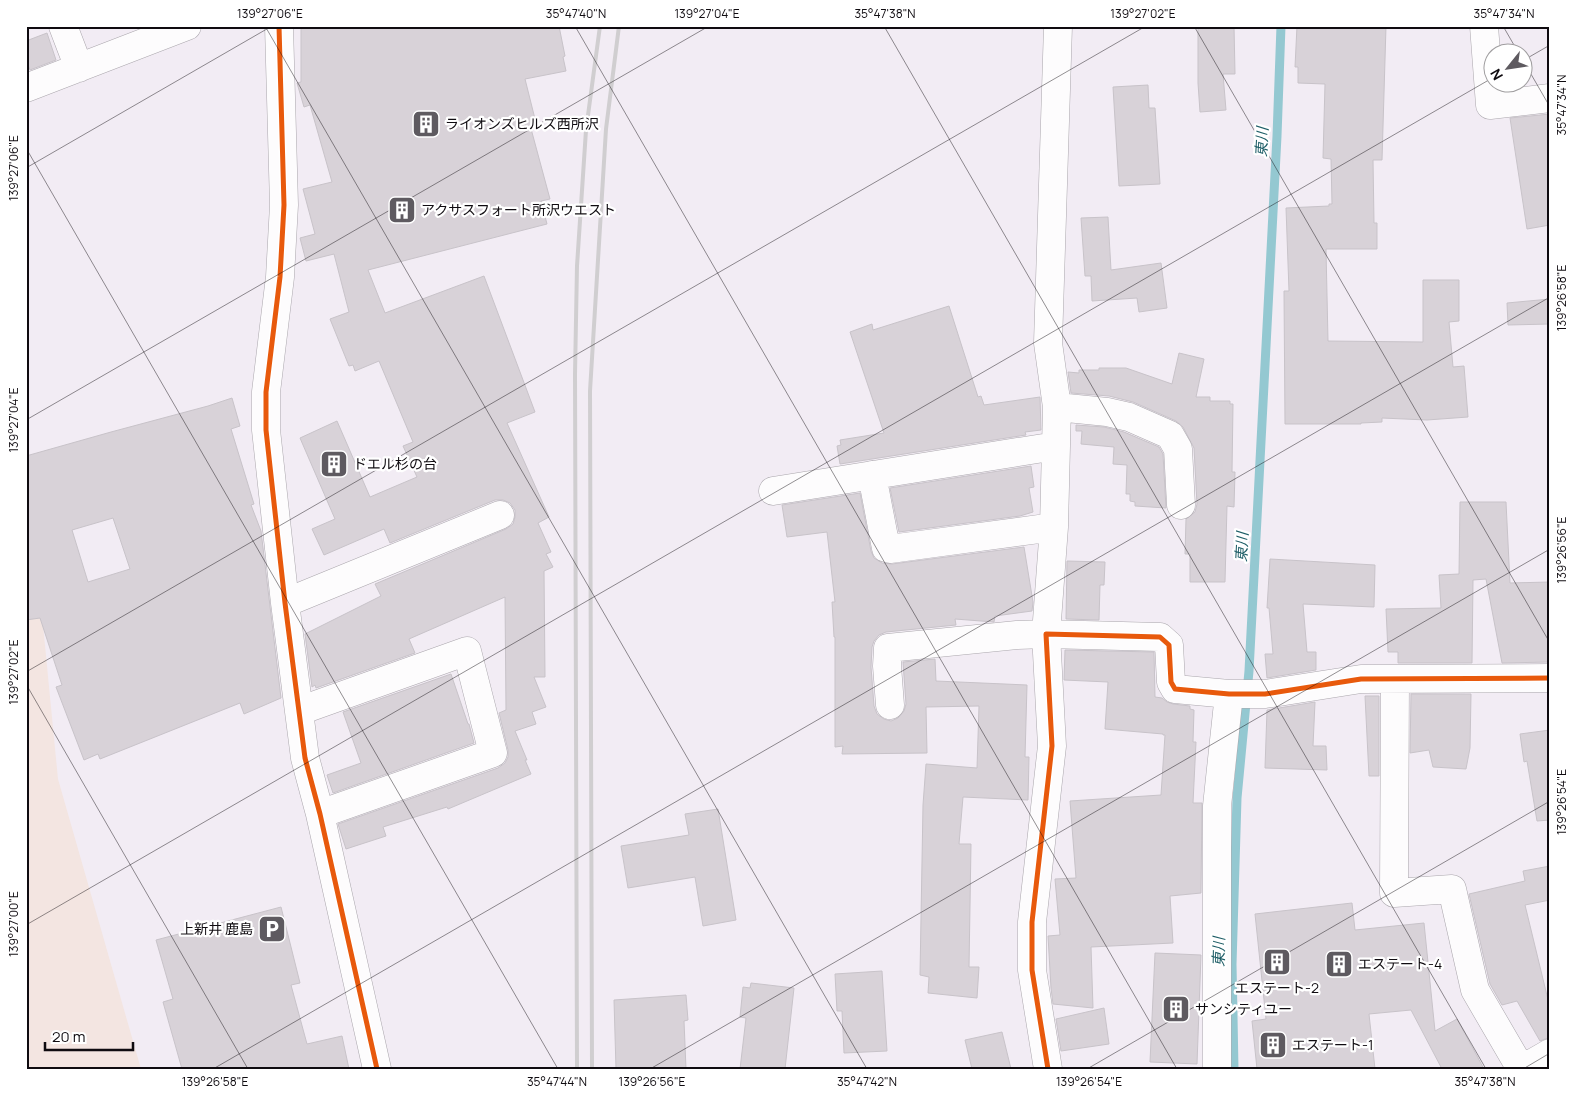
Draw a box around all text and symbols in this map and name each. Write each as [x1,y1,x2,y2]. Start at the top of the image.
text: 139°27'06"E [237,5,303,22]
text: 35°47'40"N [546,5,606,22]
text: 139°27'04"E [674,5,740,22]
text: 35°47'38"N [854,5,916,22]
text: 139°27'02"E [1110,5,1176,22]
text: 35°47'34"N [1474,5,1534,22]
north arrow [1484,42,1534,92]
text: N [1486,66,1507,84]
text: 35°47'34"N [1553,75,1570,135]
building icon: ライオンズヒルズ西所沢 [411,109,441,139]
place label: ライオンズヒルズ西所沢 [445,114,599,133]
water label: 東川 [1250,124,1273,158]
text: 139°27'06"E [5,135,22,201]
building icon: アクサスフォート所沢ウエスト [387,195,417,225]
place label: アクサスフォート所沢ウエスト [421,200,616,219]
text: 139°26'58"E [1553,265,1570,331]
text: 139°27'04"E [5,387,22,453]
building icon: ドエル杉の台 [319,449,349,479]
place label: ドエル杉の台 [353,454,437,473]
text: 139°26'56"E [1553,516,1570,583]
water label: 東川 [1230,529,1253,563]
text: 139°27'02"E [5,639,22,705]
text: 139°26'54"E [1553,769,1570,835]
text: 139°27'00"E [5,891,22,957]
parking icon: 上新井 鹿島 [257,914,287,944]
place label: 上新井 鹿島 [180,919,253,938]
water label: 東川 [1208,935,1229,967]
building icon: エステート-2 [1262,947,1292,977]
building icon: エステート-4 [1324,949,1354,979]
place label: エステート-4 [1358,954,1442,973]
place label: エステート-2 [1235,978,1319,997]
building icon: サンシティユー [1161,994,1191,1024]
place label: サンシティユー [1195,999,1292,1018]
scale bar [45,1020,132,1052]
text: 20 m [52,1026,85,1047]
building icon: エステート-1 [1258,1030,1288,1060]
place label: エステート-1 [1292,1035,1373,1054]
text: 139°26'58"E [182,1073,248,1090]
text: 35°47'44"N [527,1073,587,1090]
text: 139°26'56"E [619,1073,686,1090]
text: 35°47'42"N [837,1073,897,1090]
text: 139°26'54"E [1056,1073,1122,1090]
text: 35°47'38"N [1454,1073,1516,1090]

